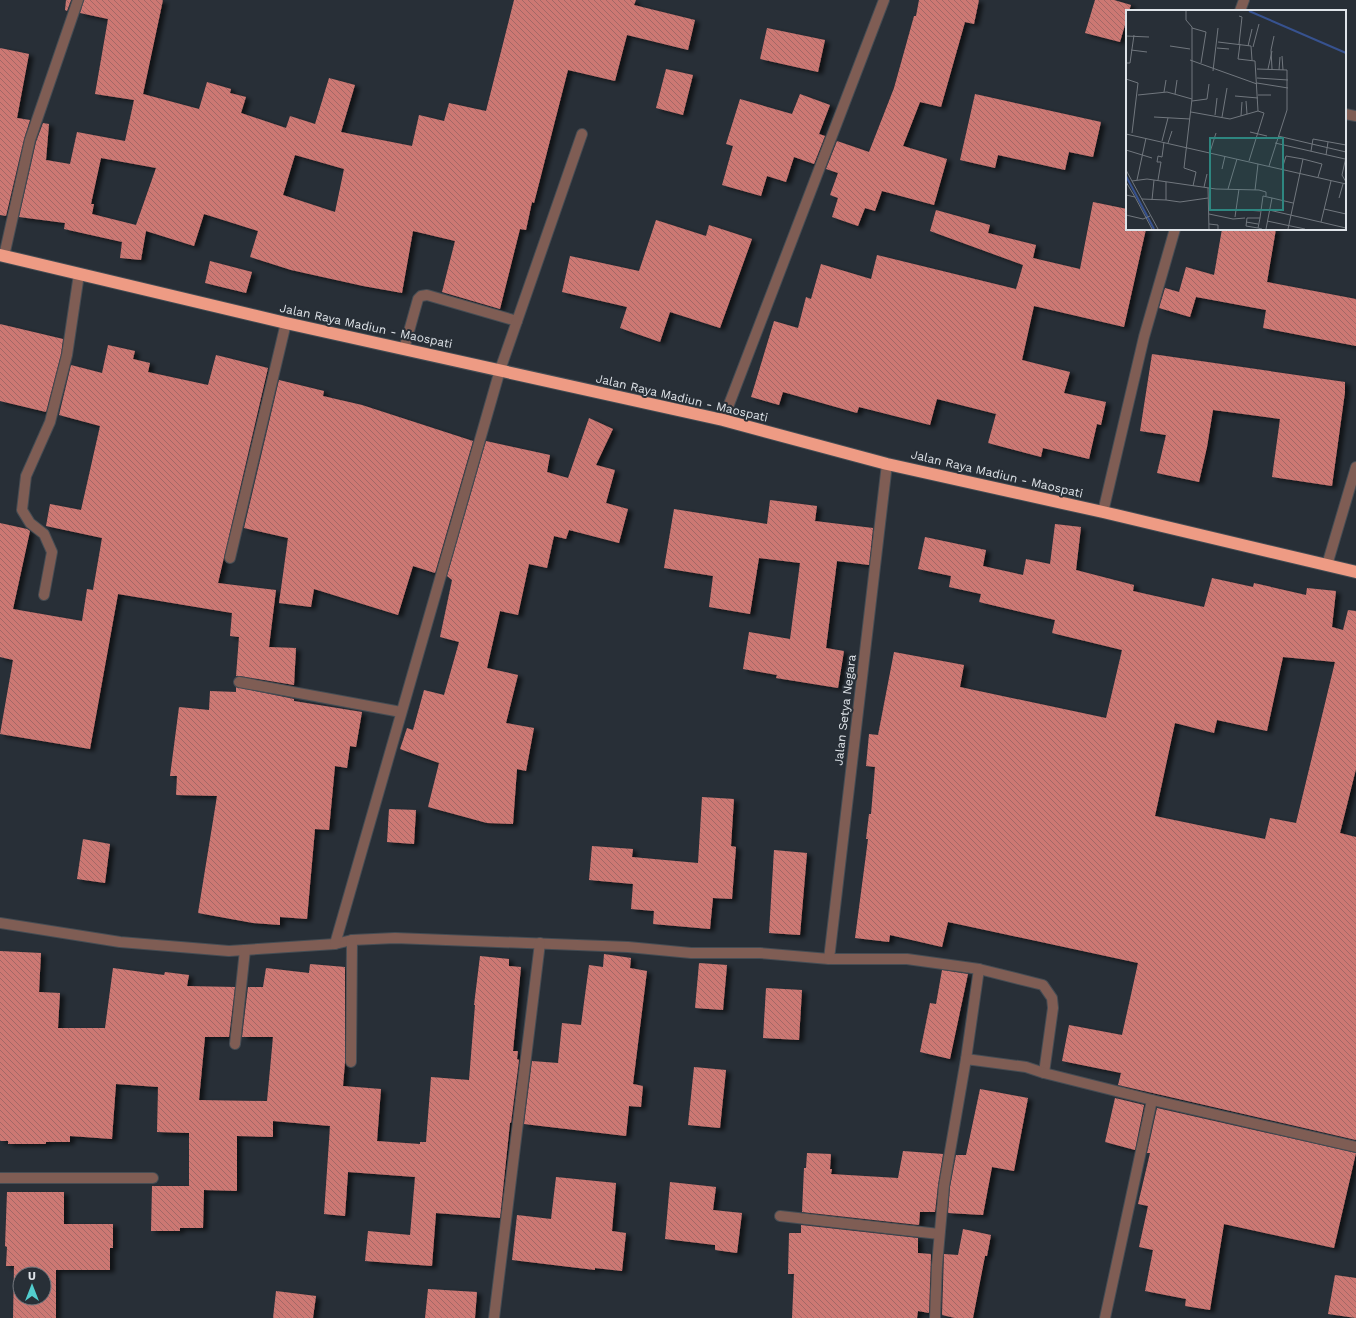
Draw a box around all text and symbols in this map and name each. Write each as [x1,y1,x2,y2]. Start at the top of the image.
inset map [1126,10,1346,230]
street label: Jalan Raya Madiun - Maospati [278,301,454,351]
street label: Jalan Raya Madiun - Maospati [595,371,769,425]
street label: Jalan Raya Madiun - Maospati [910,447,1084,501]
street label: Jalan Setya Negara [831,653,859,766]
north arrow [12,1266,52,1306]
text: U [28,1270,36,1283]

